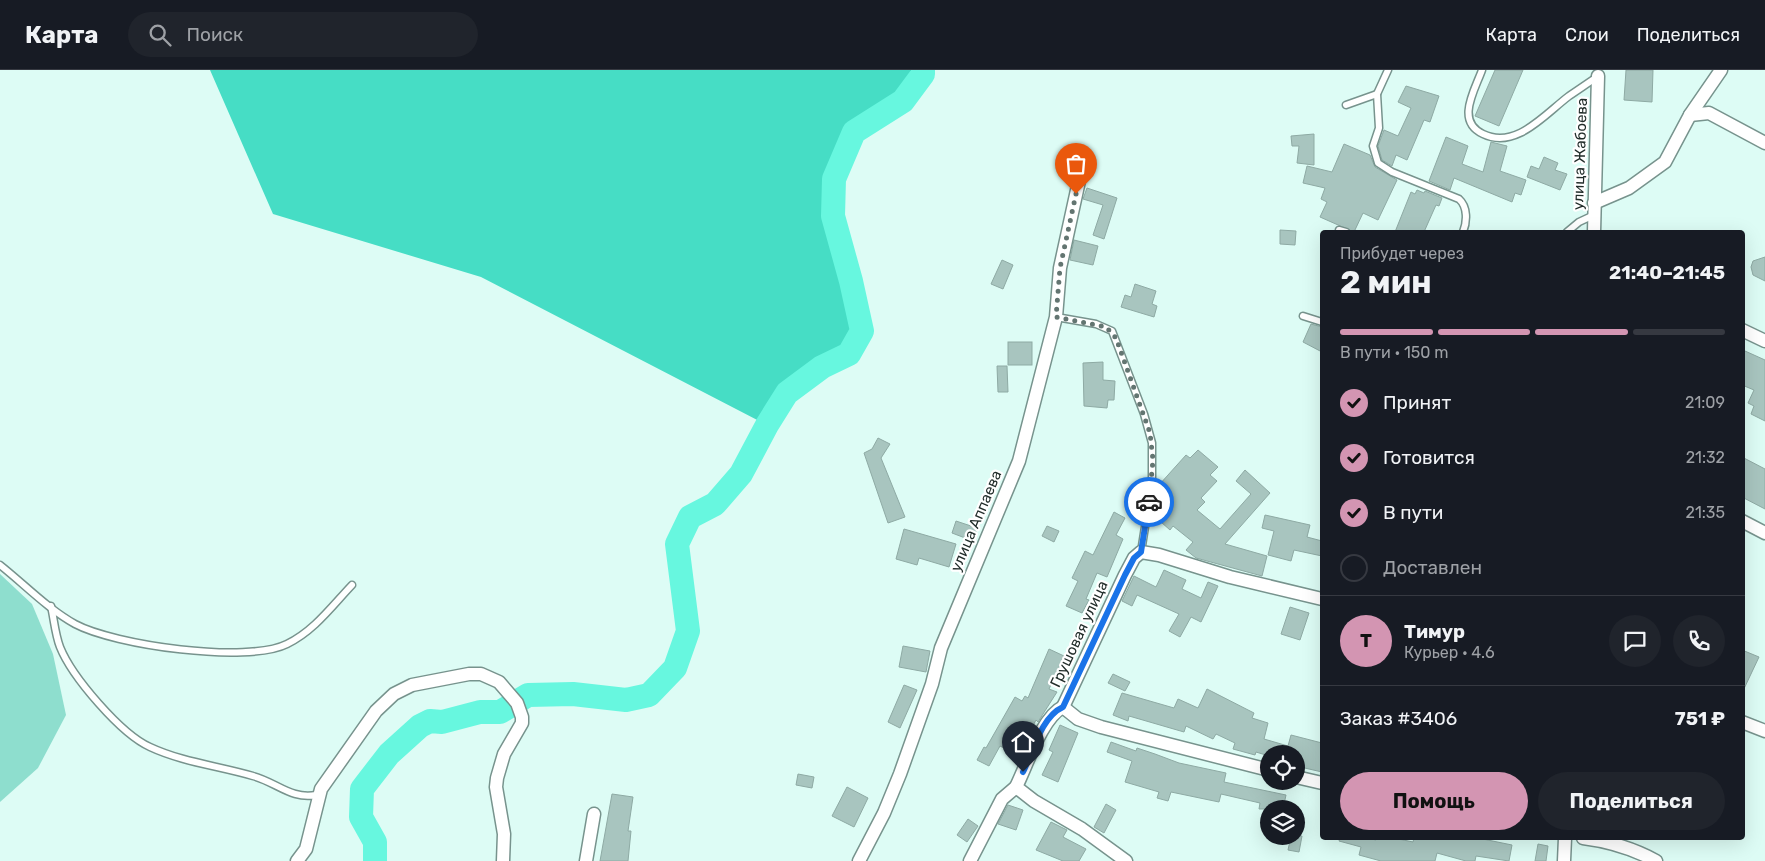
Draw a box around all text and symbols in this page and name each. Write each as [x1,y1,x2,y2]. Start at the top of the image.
search box [128,12,478,57]
text: Карта [25,21,98,49]
icon: search [146,21,174,49]
text: Поиск [186,23,243,46]
text: Карта [1486,24,1537,46]
text: Слои [1565,24,1609,46]
text: Поделиться [1637,24,1740,46]
street label: улица Жабоева [1569,98,1591,210]
pin [1055,143,1097,194]
icon: bag [1062,150,1090,178]
text: Прибудет через [1340,244,1464,263]
text: 21:40–21:45 [1609,261,1725,284]
text: 2 мин [1340,263,1432,301]
text: В пути · 150 m [1340,343,1449,362]
icon: check [1340,389,1368,417]
text: Принят [1383,391,1451,414]
text: 21:09 [1685,393,1725,412]
icon: check [1340,444,1368,472]
text: Готовится [1383,446,1475,469]
text: 21:32 [1686,448,1725,467]
street label: улица Аппаева [947,468,1005,574]
courier [1124,477,1174,527]
icon: car [1135,488,1163,516]
icon: check [1340,499,1368,527]
text: В пути [1383,501,1443,524]
text: 21:35 [1686,503,1725,522]
text: Доставлен [1383,556,1482,579]
street label: Грушовая улица [1046,578,1112,690]
button: chat [1609,615,1661,667]
button: phone [1673,615,1725,667]
text: Тимур [1404,620,1465,643]
text: Т [1360,629,1372,652]
text: Курьер · 4.6 [1404,643,1495,662]
text: Заказ #3406 [1340,707,1457,730]
text: 751 ₽ [1675,707,1725,730]
pin [1002,721,1044,772]
icon: home [1009,728,1037,756]
map controls [1260,745,1305,845]
button: locate [1260,745,1305,790]
button: Помощь [1340,772,1528,830]
button: Поделиться [1538,772,1725,830]
button: layers [1260,800,1305,845]

